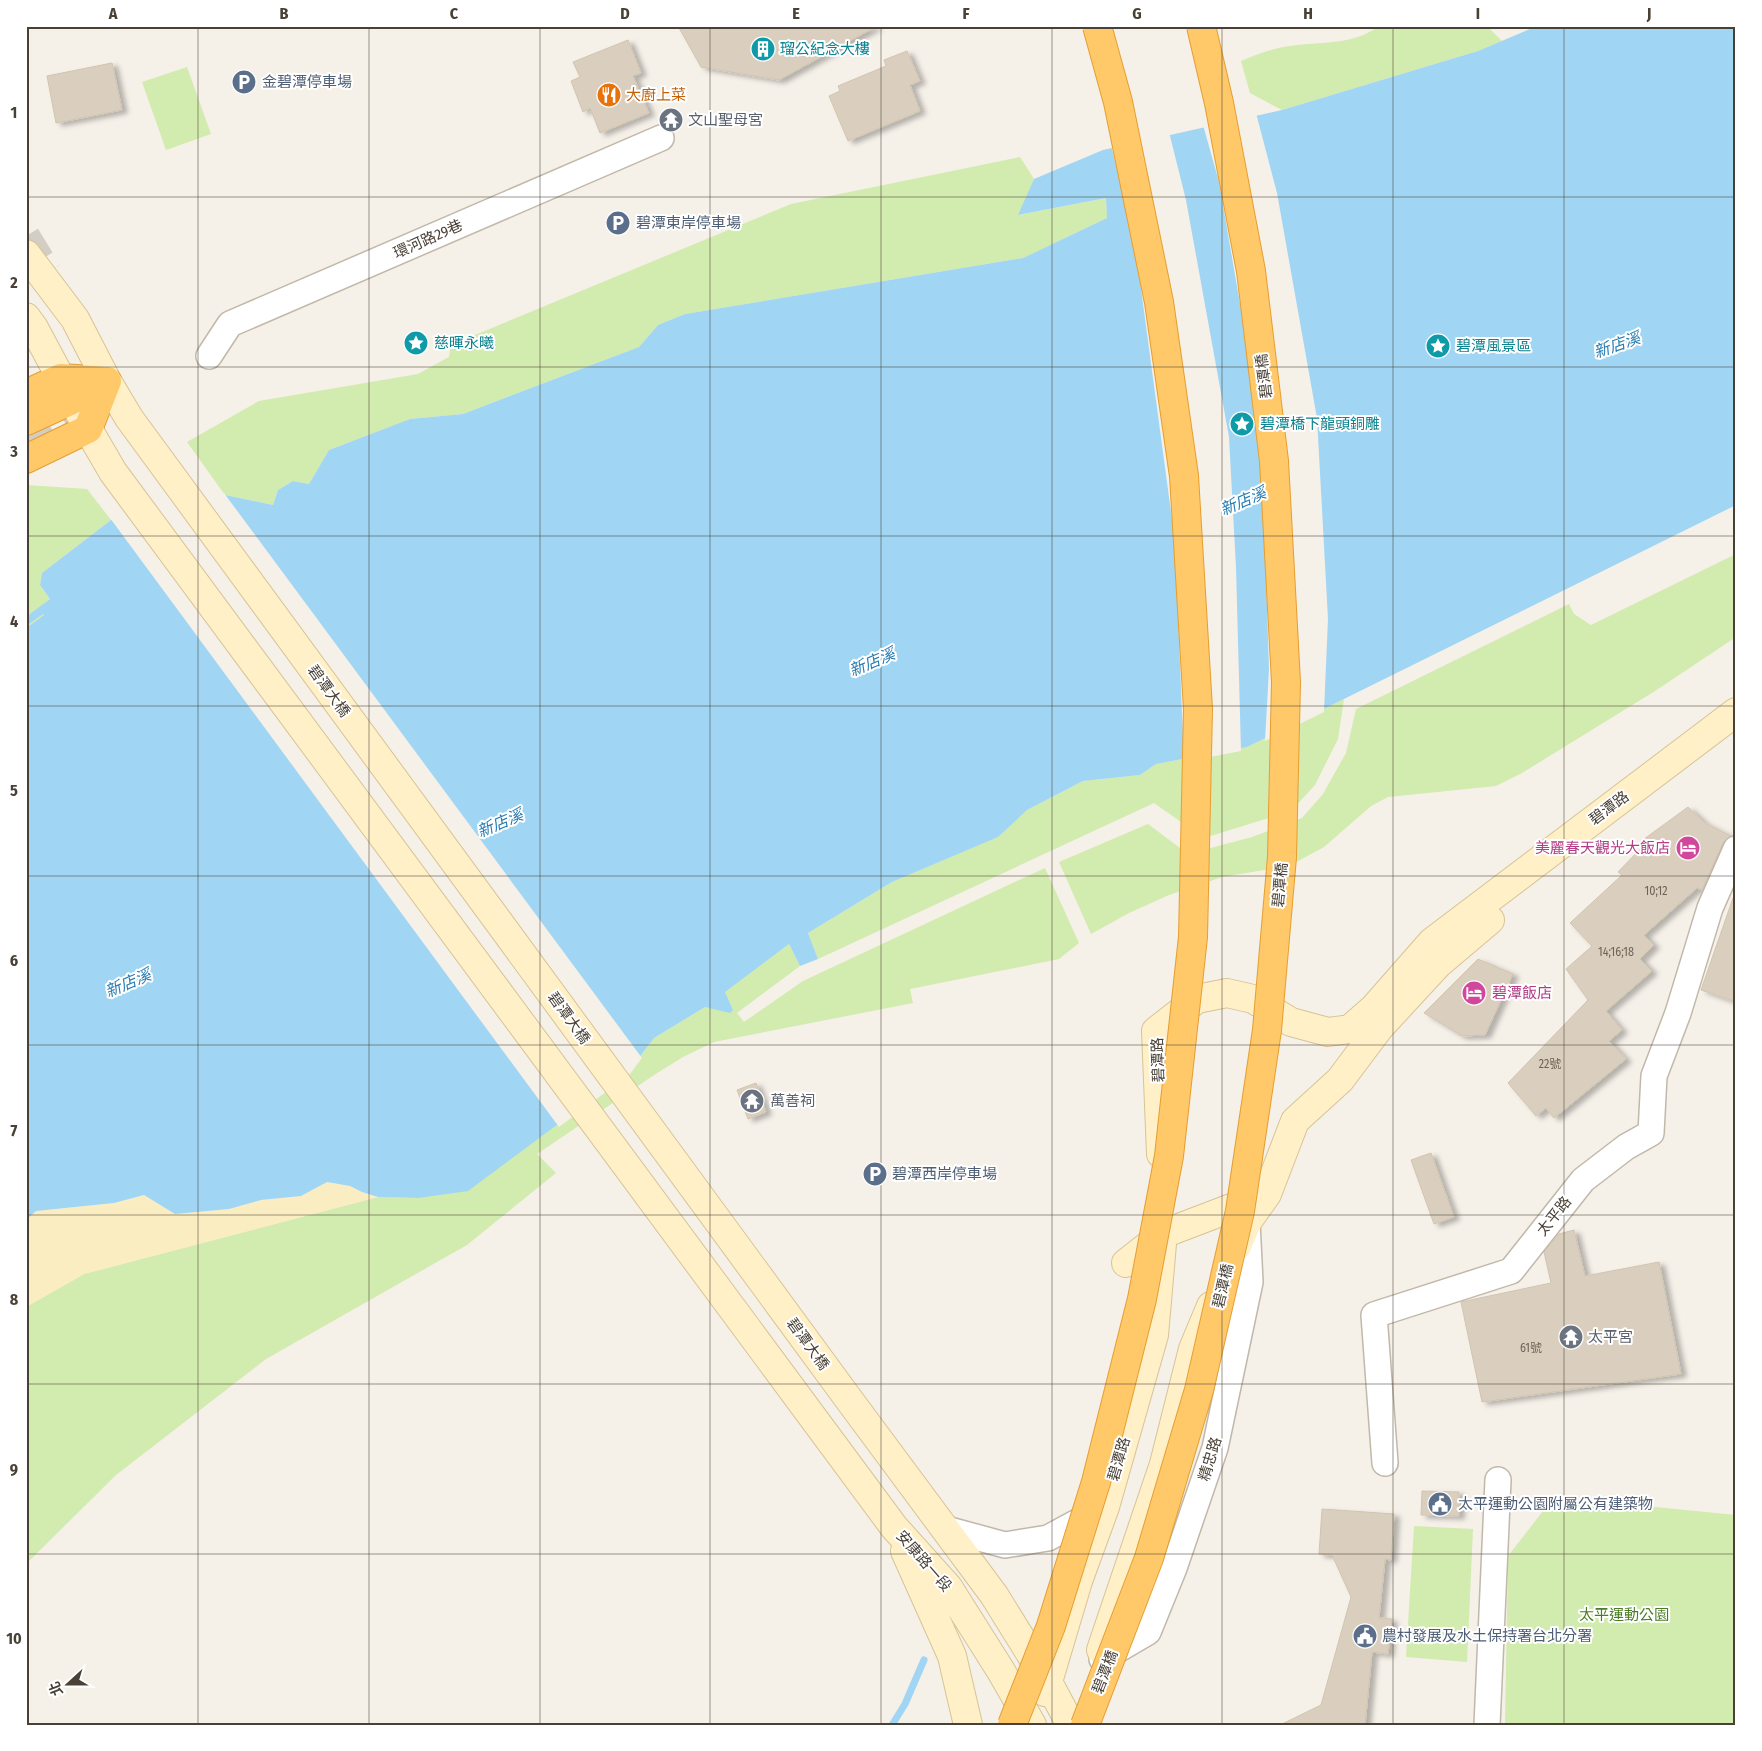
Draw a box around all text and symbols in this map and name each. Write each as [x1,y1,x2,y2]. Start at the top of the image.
text: A [108,4,118,23]
text: B [280,4,289,23]
text: C [450,4,459,23]
text: D [620,4,630,23]
text: E [792,4,800,23]
text: F [962,4,970,23]
text: G [1132,4,1142,23]
text: H [1303,4,1313,23]
text: I [1476,4,1480,23]
text: J [1646,4,1651,23]
building icon: 瑠公紀念大樓 [750,36,776,62]
place label: 瑠公紀念大樓 [780,40,870,58]
parking icon: 金碧潭停車場 [231,69,257,95]
place label: 金碧潭停車場 [262,73,352,91]
restaurant icon: 大廚上菜 [596,82,622,108]
place label: 大廚上菜 [626,86,686,104]
text: 1 [11,103,17,122]
temple icon: 文山聖母宮 [658,107,684,133]
place label: 文山聖母宮 [688,111,763,129]
parking icon: 碧潭東岸停車場 [605,210,631,236]
place label: 碧潭東岸停車場 [636,214,741,232]
street label: 環河路29巷 [391,216,465,262]
text: 2 [9,273,18,292]
water label: 新店溪 [1591,328,1645,362]
place icon: 慈暉永曦 [403,330,429,356]
place icon: 碧潭風景區 [1425,333,1451,359]
place label: 慈暉永曦 [434,334,494,352]
place label: 碧潭風景區 [1456,337,1531,355]
street label: 碧潭橋 [1252,353,1276,399]
place icon: 碧潭橋下龍頭銅雕 [1229,411,1255,437]
place label: 碧潭橋下龍頭銅雕 [1260,415,1380,433]
text: 3 [9,442,18,461]
water label: 新店溪 [1217,482,1271,519]
text: 4 [10,612,18,631]
water label: 新店溪 [846,643,900,680]
street label: 碧潭大橋 [304,661,354,721]
text: 5 [10,781,18,800]
street label: 碧潭路 [1586,787,1632,829]
water label: 新店溪 [474,804,528,841]
hotel icon: 美麗春天觀光大飯店 [1675,835,1701,861]
place label: 美麗春天觀光大飯店 [1535,839,1670,857]
street label: 碧潭橋 [1269,862,1291,908]
house number: 10;12 [1645,884,1667,898]
house number: 14;16;18 [1598,945,1634,959]
text: 6 [10,951,18,970]
water label: 新店溪 [102,964,156,1001]
hotel icon: 碧潭飯店 [1461,980,1487,1006]
place label: 碧潭飯店 [1492,984,1552,1002]
street label: 碧潭大橋 [544,988,594,1048]
street label: 碧潭路 [1148,1037,1168,1083]
house number: 22號 [1539,1057,1561,1071]
temple icon: 萬善祠 [739,1088,765,1114]
place label: 萬善祠 [770,1092,815,1110]
text: 7 [11,1121,18,1140]
parking icon: 碧潭西岸停車場 [862,1161,888,1187]
place label: 碧潭西岸停車場 [892,1165,997,1183]
street label: 太平路 [1533,1193,1575,1239]
street label: 碧潭橋 [1209,1262,1237,1310]
text: 8 [10,1290,19,1309]
street label: 碧潭大橋 [783,1314,833,1374]
temple icon: 太平宮 [1558,1324,1584,1350]
place label: 太平宮 [1588,1328,1633,1346]
house number: 61號 [1520,1341,1542,1355]
street label: 碧潭路 [1104,1435,1134,1483]
street label: 精忠路 [1195,1435,1225,1483]
text: 9 [10,1460,18,1479]
public building icon: 太平運動公園附屬公有建築物 [1427,1491,1453,1517]
place label: 太平運動公園附屬公有建築物 [1458,1495,1653,1513]
street label: 安康路一段 [893,1527,955,1595]
park label: 太平運動公園 [1579,1606,1669,1624]
public building icon: 農村發展及水土保持署台北分署 [1352,1623,1378,1649]
place label: 農村發展及水土保持署台北分署 [1382,1627,1592,1645]
text: 10 [6,1629,22,1648]
street label: 碧潭橋 [1089,1648,1121,1696]
north arrow [42,1658,92,1708]
text: 北 [46,1679,67,1698]

